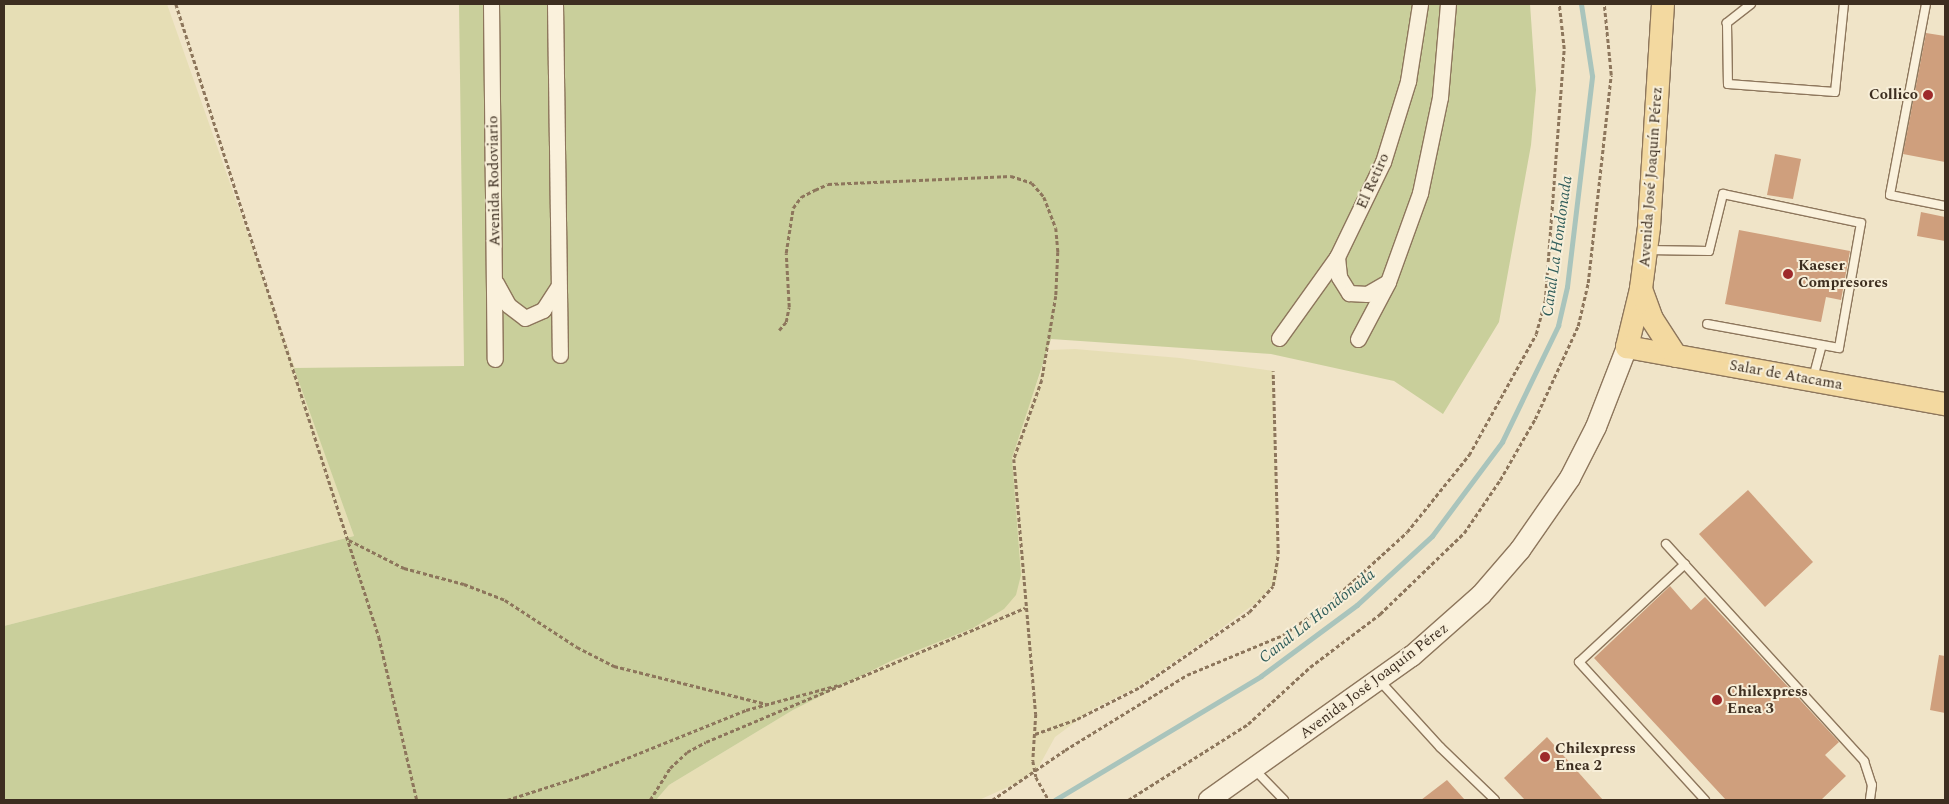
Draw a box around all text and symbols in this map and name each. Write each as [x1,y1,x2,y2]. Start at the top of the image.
street label: Avenida José Joaquín Pérez [1636,86,1666,268]
place label: Collico [1869,86,1918,104]
marker: Collico [1922,89,1934,101]
street label: Avenida Rodoviario [484,116,504,246]
street label: El Retiro [1353,150,1393,212]
water label: Canal La Hondonada [1538,174,1576,318]
place label: Kaeser Compresores [1798,256,1888,291]
marker: Kaeser Compresores [1782,268,1794,280]
street label: Salar de Atacama [1728,356,1844,394]
water label: Canal La Hondonada [1255,565,1379,667]
street label: Avenida José Joaquín Pérez [1296,619,1452,743]
place label: Chilexpress Enea 3 [1727,682,1808,717]
marker: Chilexpress Enea 3 [1711,694,1723,706]
place label: Chilexpress Enea 2 [1555,739,1636,774]
marker: Chilexpress Enea 2 [1539,751,1551,763]

